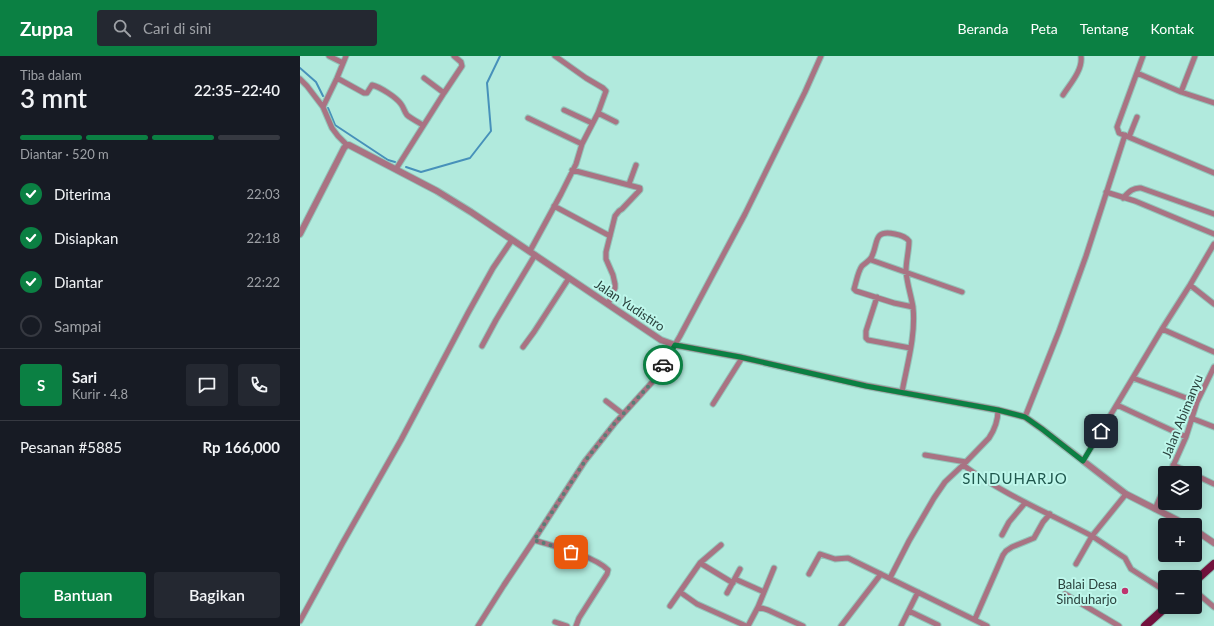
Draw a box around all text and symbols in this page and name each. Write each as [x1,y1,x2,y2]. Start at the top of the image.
search box [97,10,377,46]
text: Zuppa [20,17,73,40]
icon: search [111,17,133,39]
text: Cari di sini [143,19,211,37]
text: Beranda [958,20,1008,37]
text: Peta [1030,20,1058,37]
text: Tentang [1080,20,1129,37]
text: Kontak [1151,20,1194,37]
text: Tiba dalam [20,67,82,83]
text: 22:35–22:40 [194,81,280,99]
text: 3 mnt [20,82,87,114]
text: Diantar · 520 m [20,146,109,162]
icon: check [20,183,42,205]
text: Diterima [54,185,111,203]
text: 22:03 [247,186,280,202]
icon: check [20,227,42,249]
text: Disiapkan [54,229,118,247]
text: 22:18 [247,230,280,246]
icon: check [20,271,42,293]
text: Diantar [54,273,103,291]
text: 22:22 [247,274,280,290]
street label: Jalan Yudistiro [592,276,668,334]
text: Sampai [54,317,101,335]
courier [643,345,683,385]
icon: car [652,354,674,376]
button: chat [186,364,228,406]
button: phone [238,364,280,406]
text: Sari [72,368,97,386]
street label: Jalan Abimanyu [1158,372,1206,460]
text: S [37,376,45,394]
text: Kurir · 4.8 [72,386,128,402]
pin [1084,414,1118,448]
icon: home [1090,420,1112,442]
text: Pesanan #5885 [20,438,122,456]
text: Rp 166,000 [203,438,280,456]
map controls [1158,466,1202,614]
button: layers [1158,466,1202,510]
district label: SINDUHARJO [962,469,1068,487]
button: + [1158,518,1202,562]
pin [554,535,588,569]
icon: bag [560,541,582,563]
button: − [1158,570,1202,614]
button: Bantuan [20,572,146,618]
button: Bagikan [154,572,280,618]
place label: Balai Desa Sinduharjo [1056,576,1117,607]
marker: Balai Desa Sinduharjo [1120,586,1130,596]

